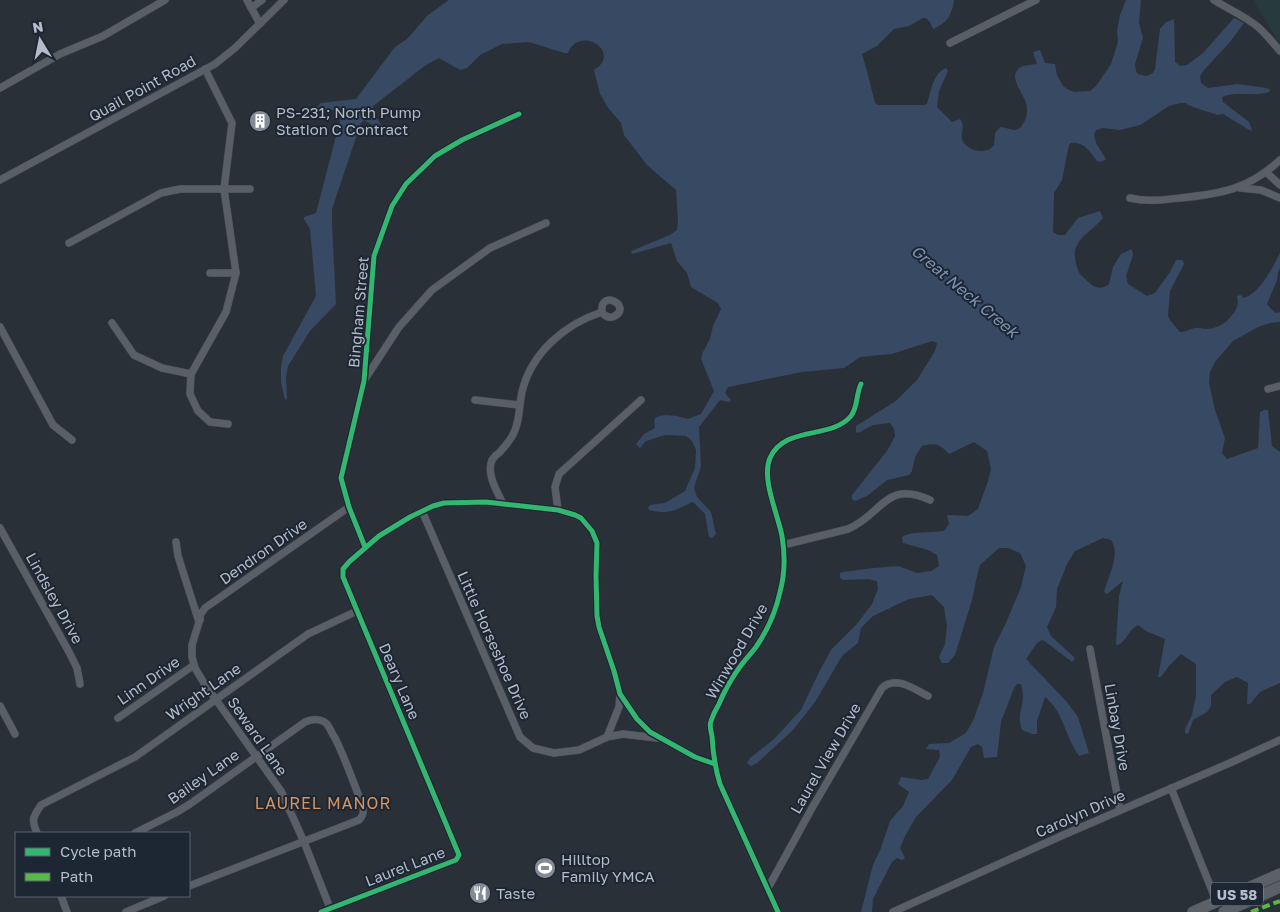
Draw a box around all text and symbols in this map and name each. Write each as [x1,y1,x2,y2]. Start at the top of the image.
north arrow [15,15,65,65]
text: N [31,17,44,36]
street label: Quail Point Road [85,51,199,125]
place label: PS-231; North Pump Station C Contract [276,103,421,138]
building icon: PS-231; North Pump Station C Contract [248,109,272,133]
water label: Great Neck Creek [907,240,1024,343]
street label: Bingham Street [344,256,372,368]
street label: Dendron Drive [216,514,310,588]
street label: Lindsley Drive [23,549,88,647]
street label: Little Horseshoe Drive [454,568,536,722]
street label: Winwood Drive [701,600,771,702]
street label: Deary Lane [376,640,424,722]
street label: Linn Drive [113,652,183,708]
street label: Wright Lane [162,658,244,723]
street label: Linbay Drive [1101,682,1135,772]
street label: Seward Lane [224,693,292,779]
street label: Laurel View Drive [786,699,864,817]
street label: Bailey Lane [164,745,242,807]
street label: Carolyn Drive [1032,785,1128,841]
district label: LAUREL MANOR [255,793,391,813]
legend [15,832,190,897]
text: Cycle path [60,842,136,860]
street label: Laurel Lane [362,842,448,890]
place label: Hilltop Family YMCA [561,850,655,885]
sports icon: Hilltop Family YMCA [533,856,557,880]
text: Path [60,867,93,885]
restaurant icon: Taste [468,881,492,905]
road number: US 58 [1211,882,1263,906]
place label: Taste [496,884,535,902]

